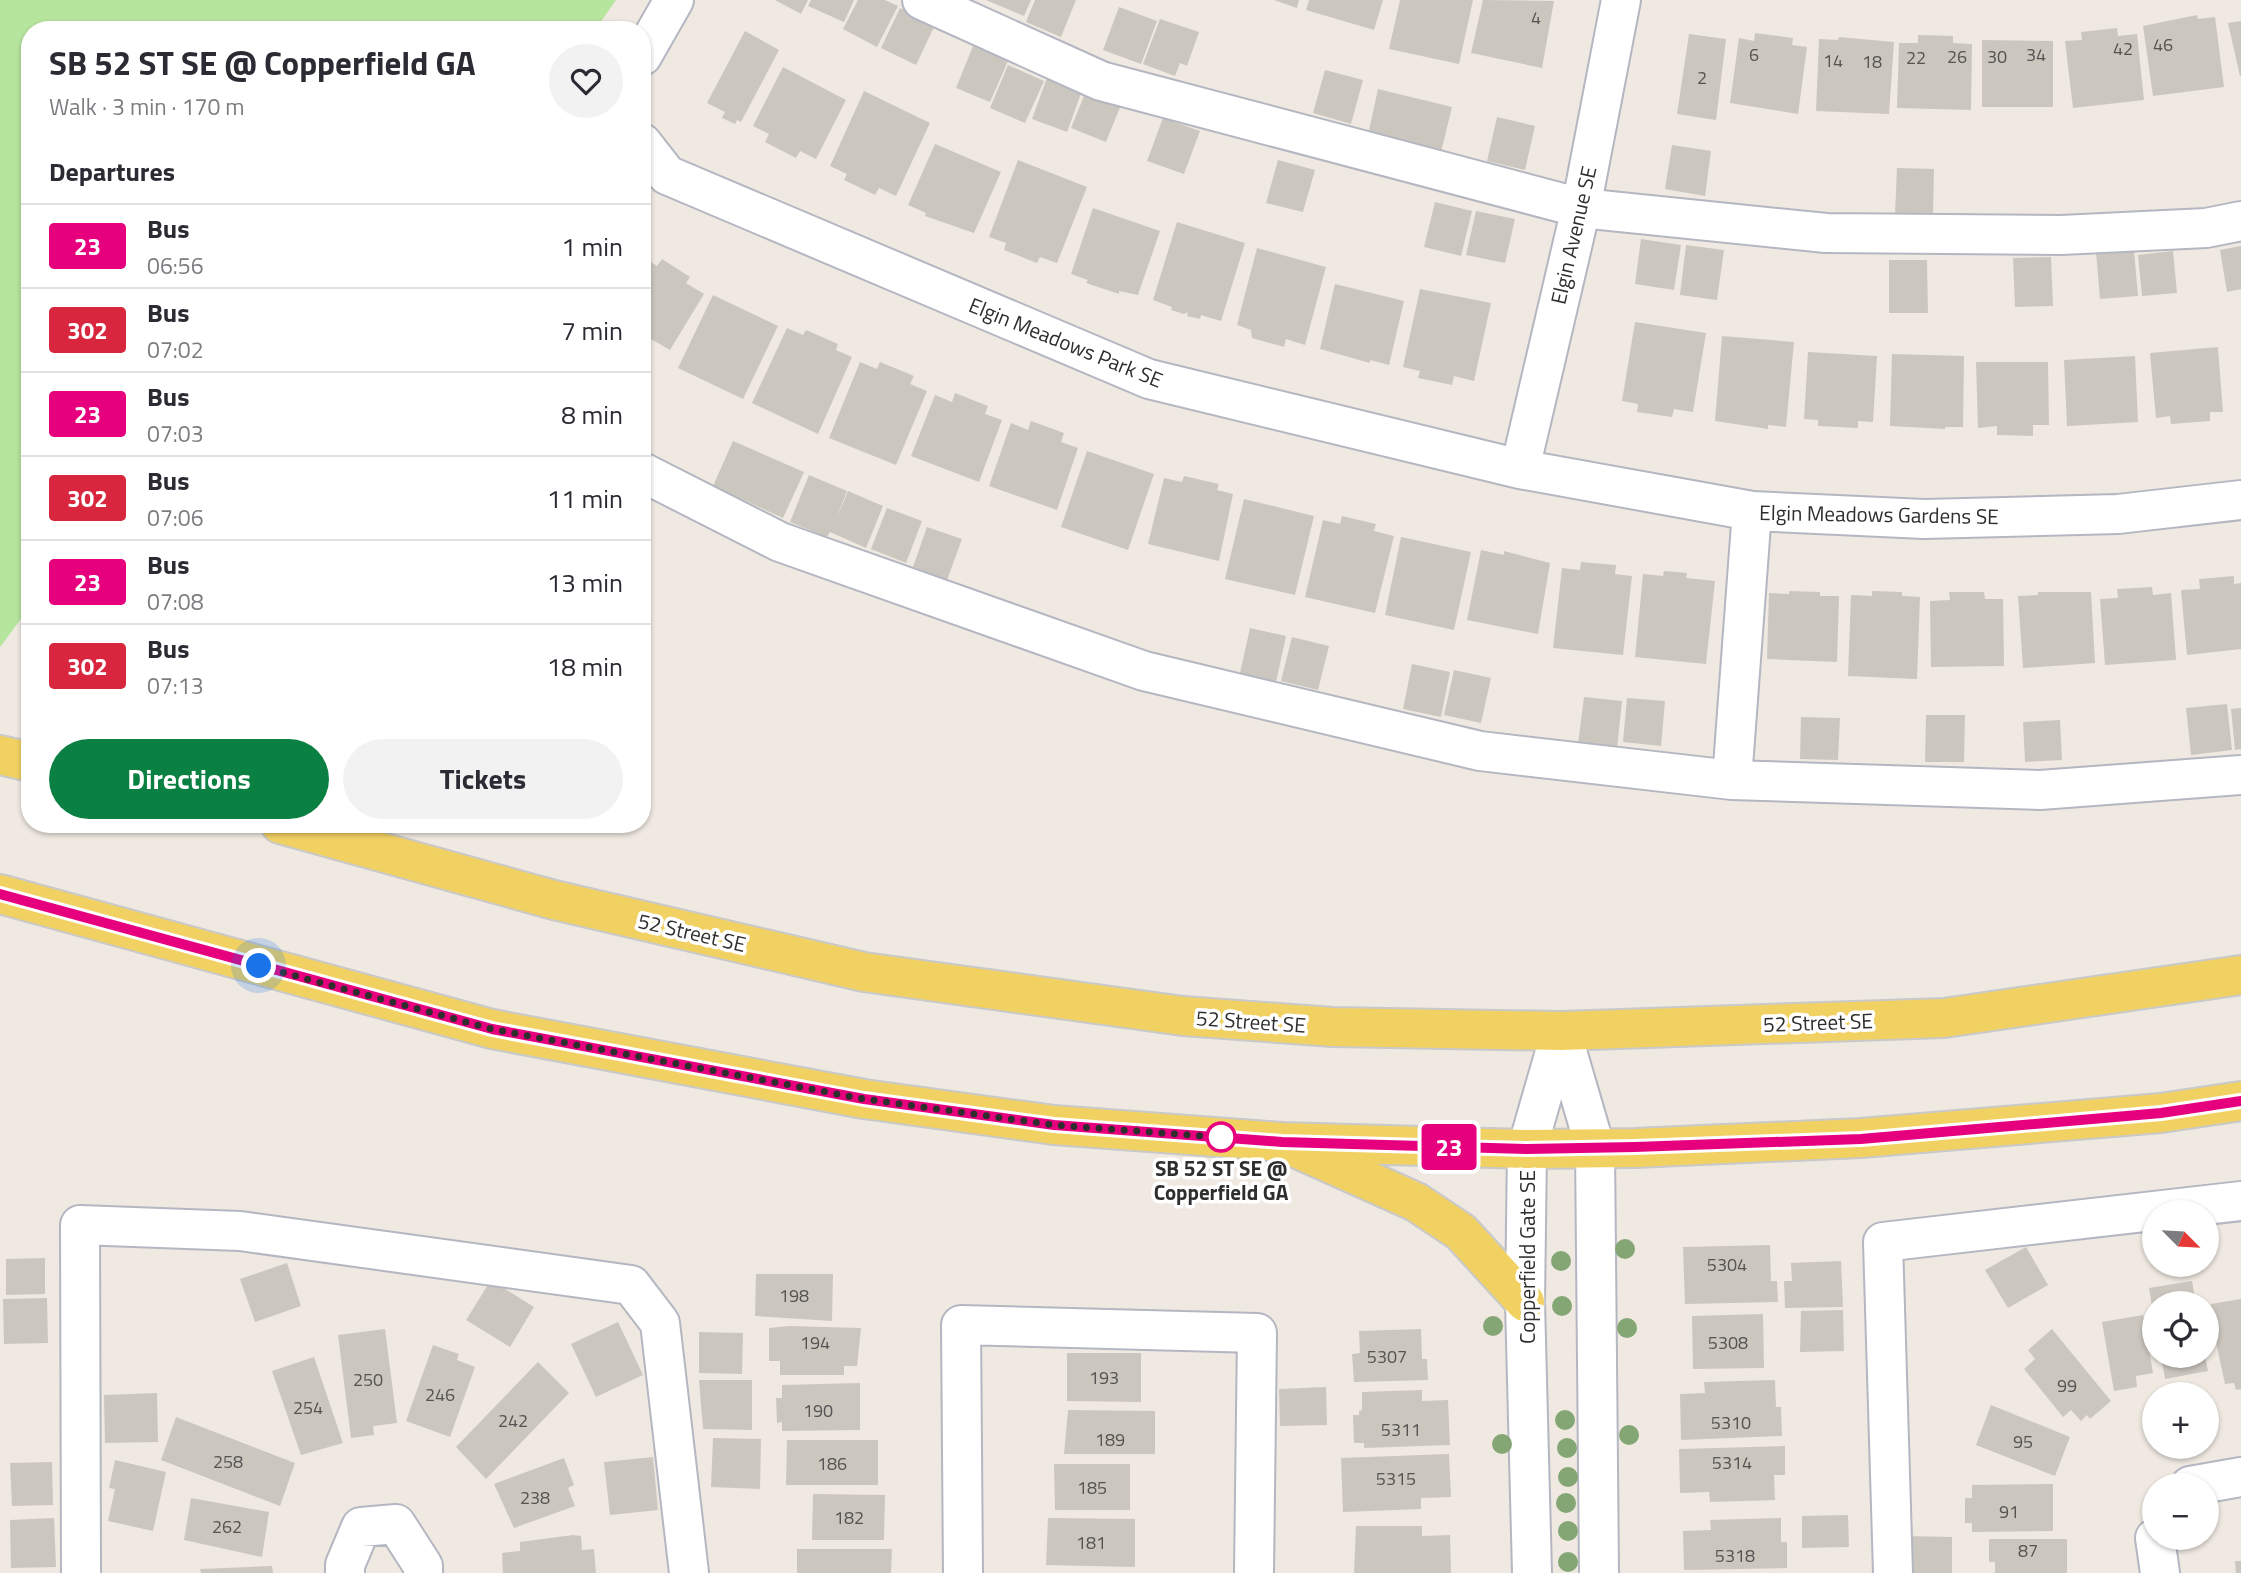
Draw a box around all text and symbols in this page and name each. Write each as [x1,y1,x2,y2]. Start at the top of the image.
house number: 4 [1531,4,1541,31]
house number: 46 [2153,31,2173,58]
house number: 42 [2113,35,2133,62]
text: SB 52 ST SE @ Copperfield GA [49,38,476,88]
house number: 6 [1749,41,1759,68]
house number: 34 [2026,41,2046,68]
house number: 26 [1947,43,1967,70]
house number: 30 [1987,43,2007,70]
button: heart [549,44,623,118]
house number: 22 [1906,44,1926,71]
house number: 14 [1823,47,1843,74]
house number: 18 [1862,48,1882,75]
house number: 2 [1697,64,1707,91]
text: Walk · 3 min · 170 m [49,89,245,124]
text: Departures [49,152,175,191]
street label: Elgin Avenue SE [1542,163,1604,307]
text: Bus [147,209,189,248]
text: 1 min [561,227,623,266]
text: 23 [74,228,101,264]
text: 06:56 [147,248,204,283]
street label: Elgin Meadows Park SE [964,288,1168,396]
text: Bus [147,293,189,332]
text: 7 min [561,311,623,350]
text: 302 [67,312,108,348]
text: 07:02 [147,332,204,367]
text: Bus [147,377,189,416]
text: 8 min [561,395,623,434]
text: 23 [74,396,101,432]
text: 07:03 [147,416,204,451]
text: Bus [147,461,189,500]
text: 11 min [547,479,623,518]
text: 302 [67,480,108,516]
street label: Elgin Meadows Gardens SE [1759,496,1999,532]
text: 07:06 [147,500,204,535]
text: Bus [147,545,189,584]
text: 13 min [547,563,623,602]
text: 23 [74,564,101,600]
text: 07:08 [147,584,204,619]
text: Bus [147,629,189,668]
text: 18 min [547,647,623,686]
text: 302 [67,648,108,684]
text: 07:13 [147,668,204,703]
button: Directions [49,739,329,819]
button: Tickets [343,739,623,819]
street label: 52 Street SE [635,904,749,960]
your location [241,948,276,983]
street label: 52 Street SE [1195,1001,1307,1041]
street label: 52 Street SE [1763,1004,1873,1040]
marker: SB 52 ST SE @ Copperfield GA [1206,1122,1236,1152]
line badge: 23 [1418,1124,1480,1170]
text: 23 [1436,1129,1462,1165]
place label: SB 52 ST SE @ Copperfield GA [1154,1152,1289,1208]
street label: Copperfield Gate SE [1511,1170,1543,1344]
north arrow [2142,1200,2219,1278]
map controls [2142,1200,2219,1550]
house number: 5304 [1707,1251,1747,1278]
house number: 198 [779,1282,809,1309]
button: locate [2142,1291,2219,1368]
house number: 194 [800,1329,830,1356]
house number: 5308 [1708,1329,1748,1356]
house number: 5307 [1367,1343,1407,1370]
house number: 193 [1089,1364,1119,1391]
house number: 250 [353,1366,383,1393]
house number: 99 [2057,1372,2077,1399]
house number: 246 [425,1381,455,1408]
button: + [2142,1382,2219,1459]
house number: 254 [293,1394,323,1421]
house number: 190 [803,1397,833,1424]
house number: 242 [498,1407,528,1434]
house number: 5310 [1711,1409,1751,1436]
house number: 5311 [1381,1416,1421,1443]
house number: 189 [1095,1426,1125,1453]
house number: 95 [2013,1428,2033,1455]
house number: 258 [213,1448,243,1475]
house number: 5314 [1712,1449,1752,1476]
house number: 186 [817,1450,847,1477]
house number: 5315 [1376,1465,1416,1492]
button: − [2142,1473,2219,1550]
house number: 185 [1077,1474,1107,1501]
house number: 238 [520,1484,550,1511]
house number: 91 [1999,1498,2019,1525]
house number: 182 [834,1504,864,1531]
house number: 262 [212,1513,242,1540]
house number: 181 [1076,1529,1106,1556]
house number: 87 [2018,1537,2038,1564]
house number: 5318 [1715,1542,1755,1569]

